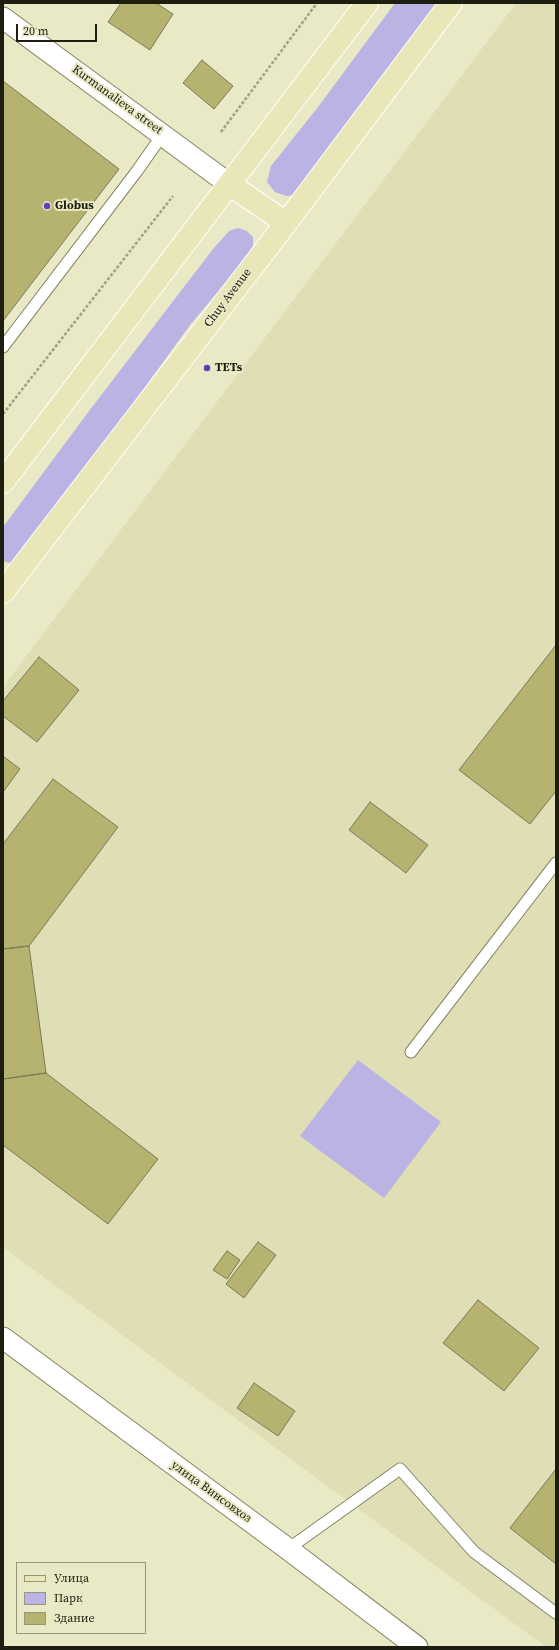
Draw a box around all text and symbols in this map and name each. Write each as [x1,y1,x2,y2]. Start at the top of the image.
scale bar [18,16,99,42]
text: 20 m [23,23,49,39]
street label: Kurmanalieva street [69,62,165,138]
place label: Globus [55,199,94,213]
marker: Globus [42,201,52,211]
street label: Chuy Avenue [201,266,255,330]
place label: TETs [215,361,242,375]
marker: TETs [202,363,212,373]
street label: улица Винсовхоз [168,1458,254,1526]
legend [16,1562,146,1634]
text: Улица [54,1570,89,1586]
text: Парк [54,1590,83,1606]
text: Здание [54,1610,95,1626]

